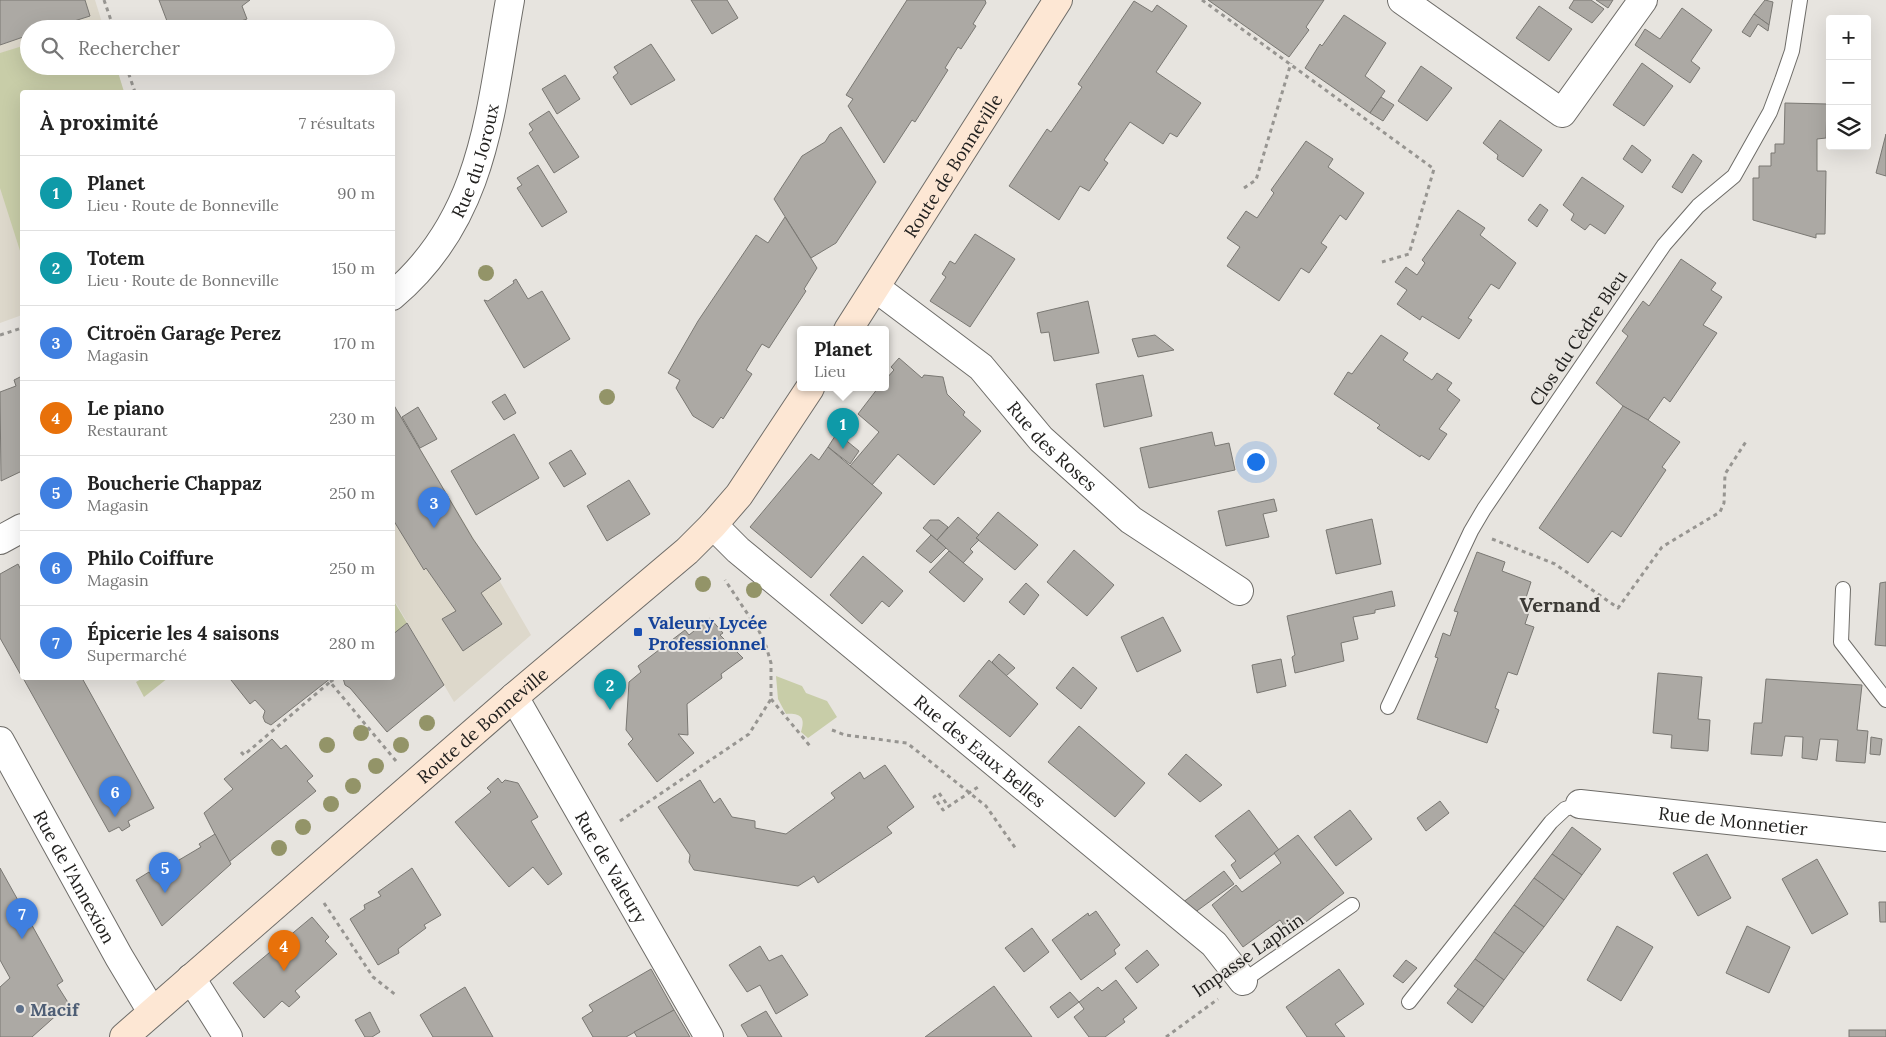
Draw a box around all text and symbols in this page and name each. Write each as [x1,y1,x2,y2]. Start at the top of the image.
map controls [1826,15,1871,150]
button: + [1826,15,1871,60]
search box [20,20,395,75]
icon: search [38,34,66,62]
text: Rechercher [78,36,180,60]
button: − [1826,60,1871,105]
street label: Route de Bonneville [898,89,1007,242]
street label: Rue du Joroux [446,101,503,221]
button: layers [1826,105,1871,150]
text: À proximité [40,109,158,136]
text: 7 résultats [299,113,375,133]
text: Planet [87,171,145,195]
text: 1 [53,183,59,203]
text: 90 m [337,183,375,203]
text: Lieu · Route de Bonneville [87,195,279,215]
text: Totem [87,246,145,270]
text: 2 [52,258,60,278]
text: 150 m [332,258,375,278]
street label: Clos du Cèdre Bleu [1524,265,1632,410]
text: Lieu · Route de Bonneville [87,270,279,290]
text: Citroën Garage Perez [87,321,281,345]
popup [797,326,889,391]
text: 3 [52,333,60,353]
text: 170 m [333,333,375,353]
text: Planet [814,337,872,361]
text: Magasin [87,345,149,365]
text: Lieu [814,361,846,381]
text: Le piano [87,396,164,420]
street label: Rue des Roses [1003,396,1102,496]
text: 4 [52,408,60,428]
text: 230 m [329,408,375,428]
pin: 1 [827,408,859,449]
text: Restaurant [87,420,168,440]
your location [1243,449,1269,475]
text: Boucherie Chappaz [87,471,262,495]
text: 5 [52,483,60,503]
text: 250 m [329,483,375,503]
pin: 3 [418,487,450,528]
text: Magasin [87,495,149,515]
text: Philo Coiffure [87,546,214,570]
text: 6 [51,558,61,578]
text: 250 m [329,558,375,578]
text: Magasin [87,570,149,590]
district label: Vernand [1520,592,1601,617]
place label: Valeury Lycée Professionnel [648,611,768,655]
text: Épicerie les 4 saisons [87,621,279,645]
marker: Valeury Lycée Professionnel [632,626,644,638]
text: 7 [52,633,60,653]
text: 280 m [329,633,375,653]
text: Supermarché [87,645,187,665]
street label: Route de Bonneville [412,662,553,788]
pin: 2 [594,669,626,710]
street label: Rue des Eaux Belles [910,689,1051,812]
pin: 6 [99,776,131,817]
street label: Rue de Monnetier [1657,801,1809,840]
street label: Rue de l'Annexion [29,806,121,947]
street label: Rue de Valeury [570,807,653,928]
pin: 5 [149,852,181,893]
pin: 7 [6,898,38,939]
street label: Impasse Laphin [1188,908,1308,1002]
pin: 4 [268,930,300,971]
place label: Macif [30,998,80,1021]
marker: Macif [14,1003,26,1015]

